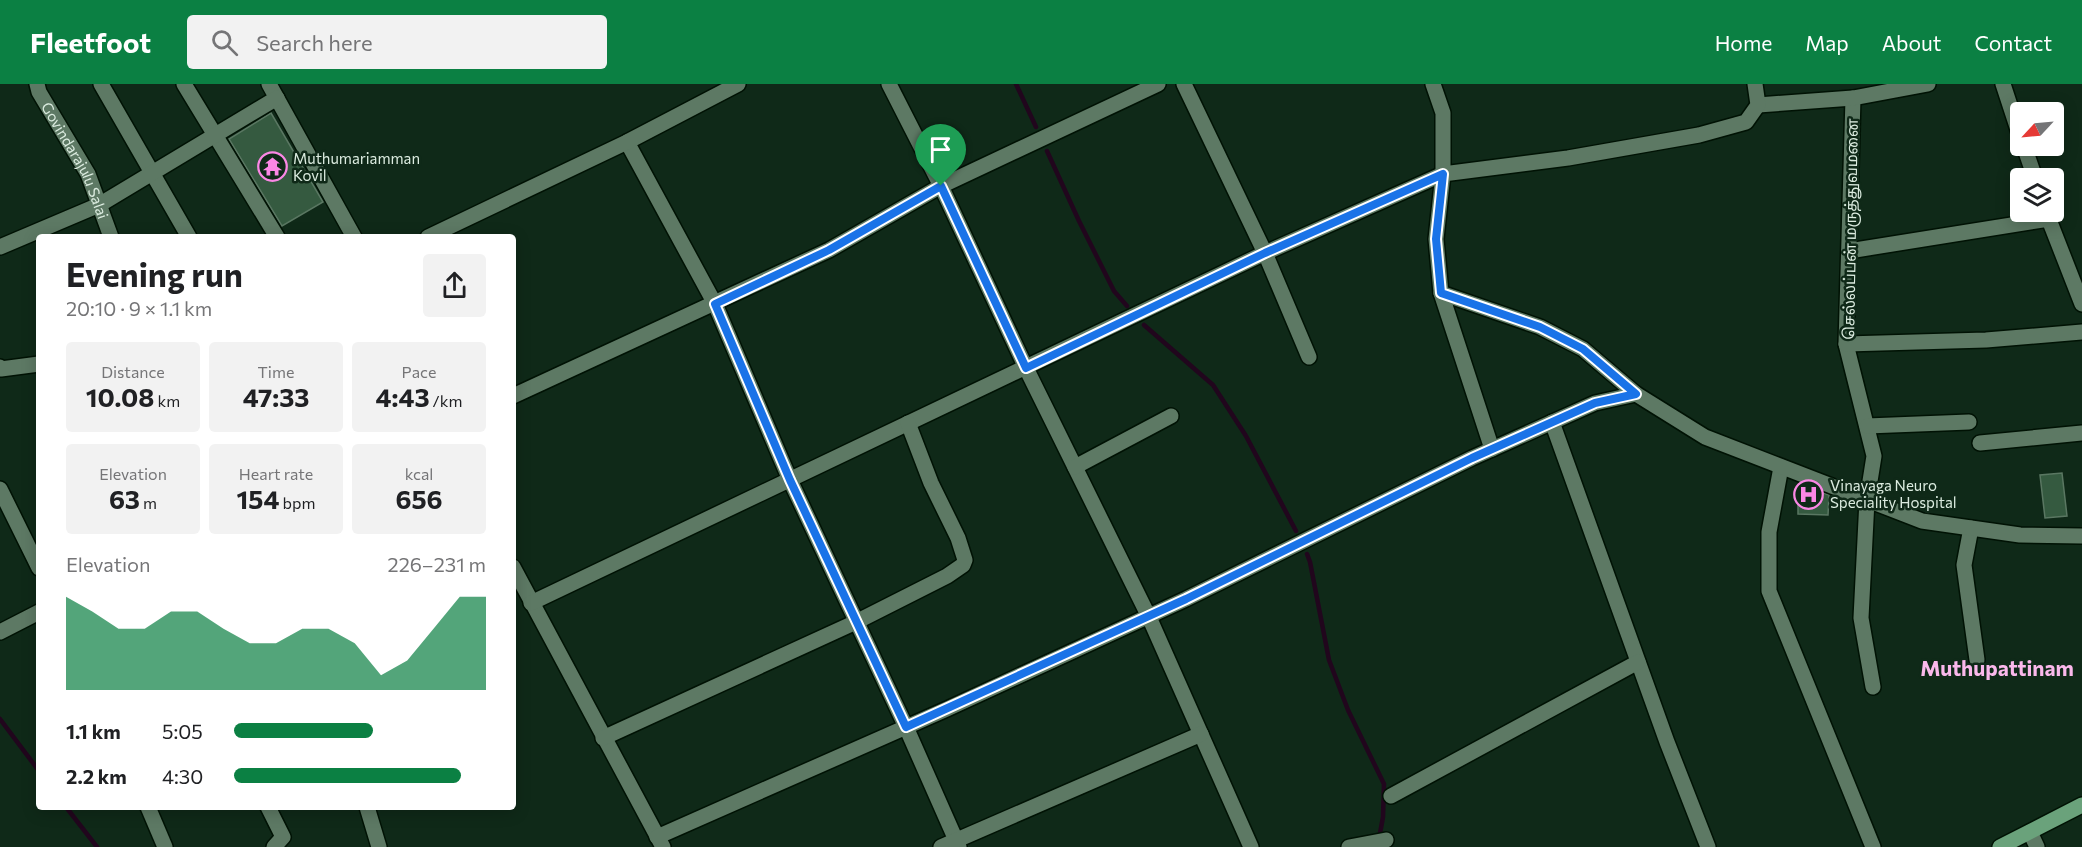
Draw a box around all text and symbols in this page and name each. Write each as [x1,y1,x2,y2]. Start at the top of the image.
search box [187,15,607,69]
text: Fleetfoot [30,25,151,59]
icon: search [208,26,241,59]
text: Search here [256,29,373,56]
text: Home [1715,30,1772,55]
text: Map [1805,30,1849,55]
text: About [1882,30,1941,55]
text: Contact [1974,30,2052,55]
street label: Govindarajulu Salai [38,98,113,221]
north arrow [2010,102,2064,156]
map controls [2010,102,2064,222]
street label: செல்லப்பன் மருத்துவமனை [1839,118,1864,340]
pin [915,124,966,186]
icon: arrive [924,133,957,166]
place label: Muthumariamman Kovil [293,149,420,184]
temple icon: Muthumariamman Kovil [256,151,288,183]
button: layers [2010,168,2064,222]
text: Evening run [66,253,243,294]
button: share [423,254,486,317]
text: 20:10 · 9 × 1.1 km [66,296,212,320]
text: Distance [101,362,165,381]
text: Time [258,362,294,381]
text: Pace [402,362,436,381]
text: 10.08 [86,381,154,412]
text: 47:33 [243,381,309,412]
text: 4:43 [376,381,430,412]
text: km [154,391,180,410]
text: /km [430,391,462,410]
text: Elevation [99,464,167,483]
text: Heart rate [239,464,313,483]
text: kcal [405,464,433,483]
place label: Vinayaga Neuro Speciality Hospital [1830,476,1957,511]
hospital icon: Vinayaga Neuro Speciality Hospital [1793,478,1825,510]
text: 63 [109,483,140,514]
text: 154 [237,483,279,514]
text: 656 [395,483,443,514]
text: m [140,493,157,512]
text: bpm [279,493,315,512]
text: Elevation [66,552,151,576]
text: 226–231 m [388,552,486,576]
district label: Muthupattinam [1920,655,2074,680]
text: 1.1 km [66,719,121,743]
text: 5:05 [162,719,203,743]
text: 2.2 km [66,764,127,788]
text: 4:30 [162,764,203,788]

